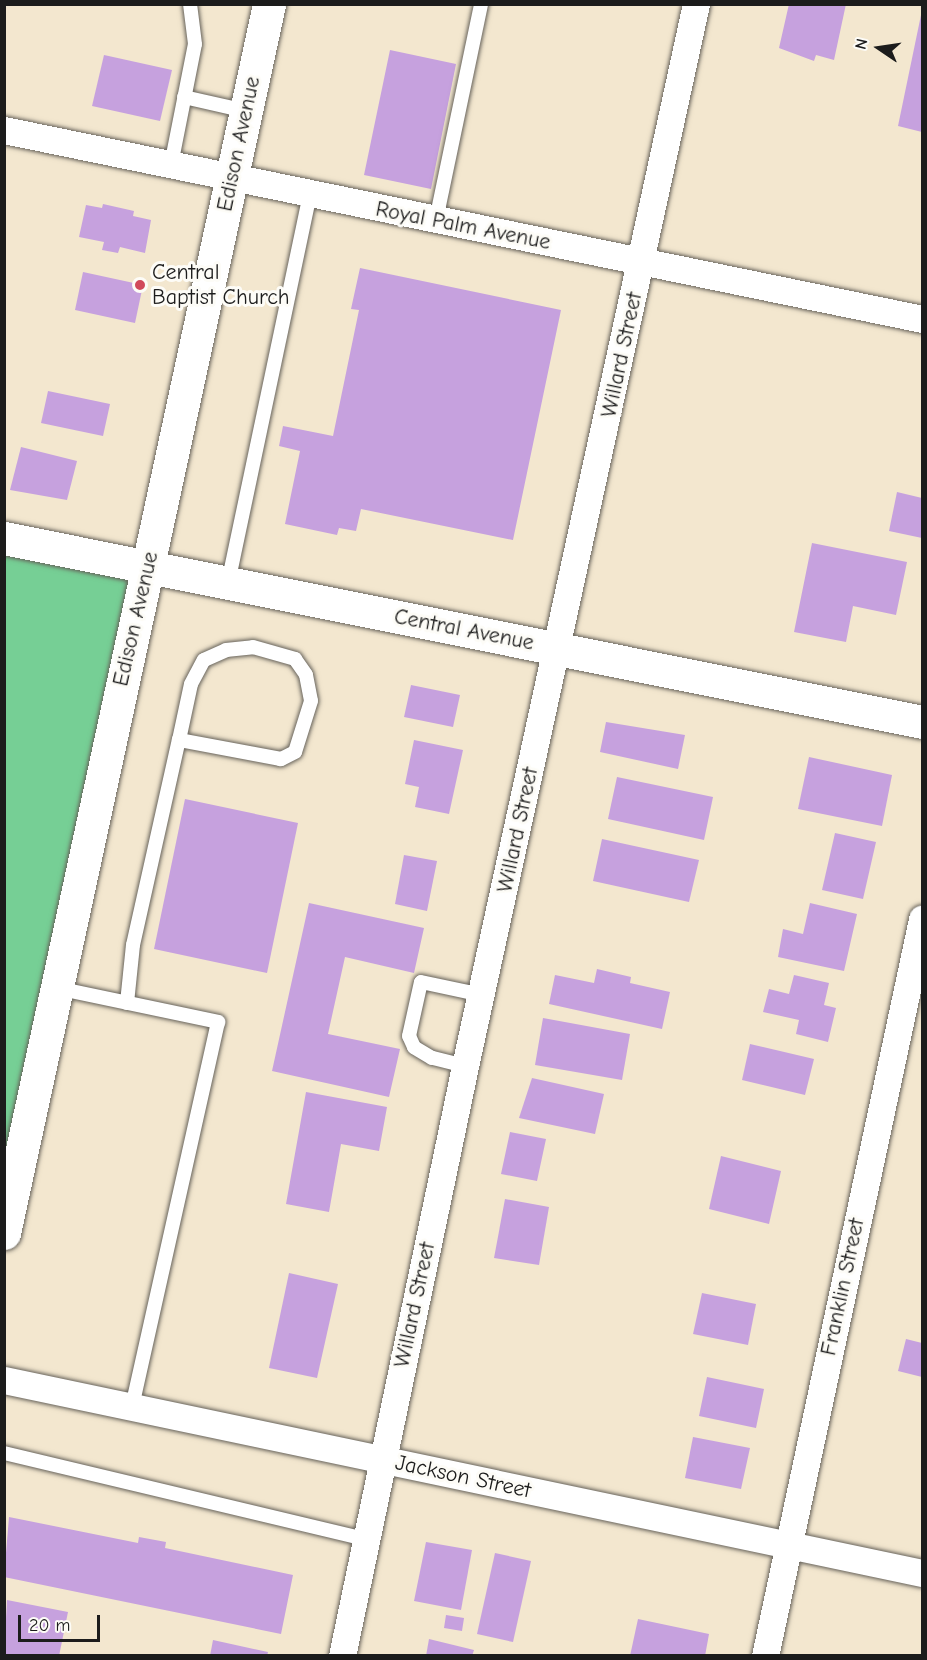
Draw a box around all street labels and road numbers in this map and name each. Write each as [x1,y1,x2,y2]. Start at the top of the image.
street label: Edison Avenue [212,74,266,214]
street label: Royal Palm Avenue [373,196,553,256]
street label: Willard Street [596,290,648,420]
street label: Edison Avenue [108,549,164,689]
street label: Central Avenue [392,604,536,656]
street label: Willard Street [492,765,544,895]
street label: Franklin Street [816,1216,870,1358]
street label: Willard Street [389,1240,441,1370]
street label: Jackson Street [393,1450,533,1504]

